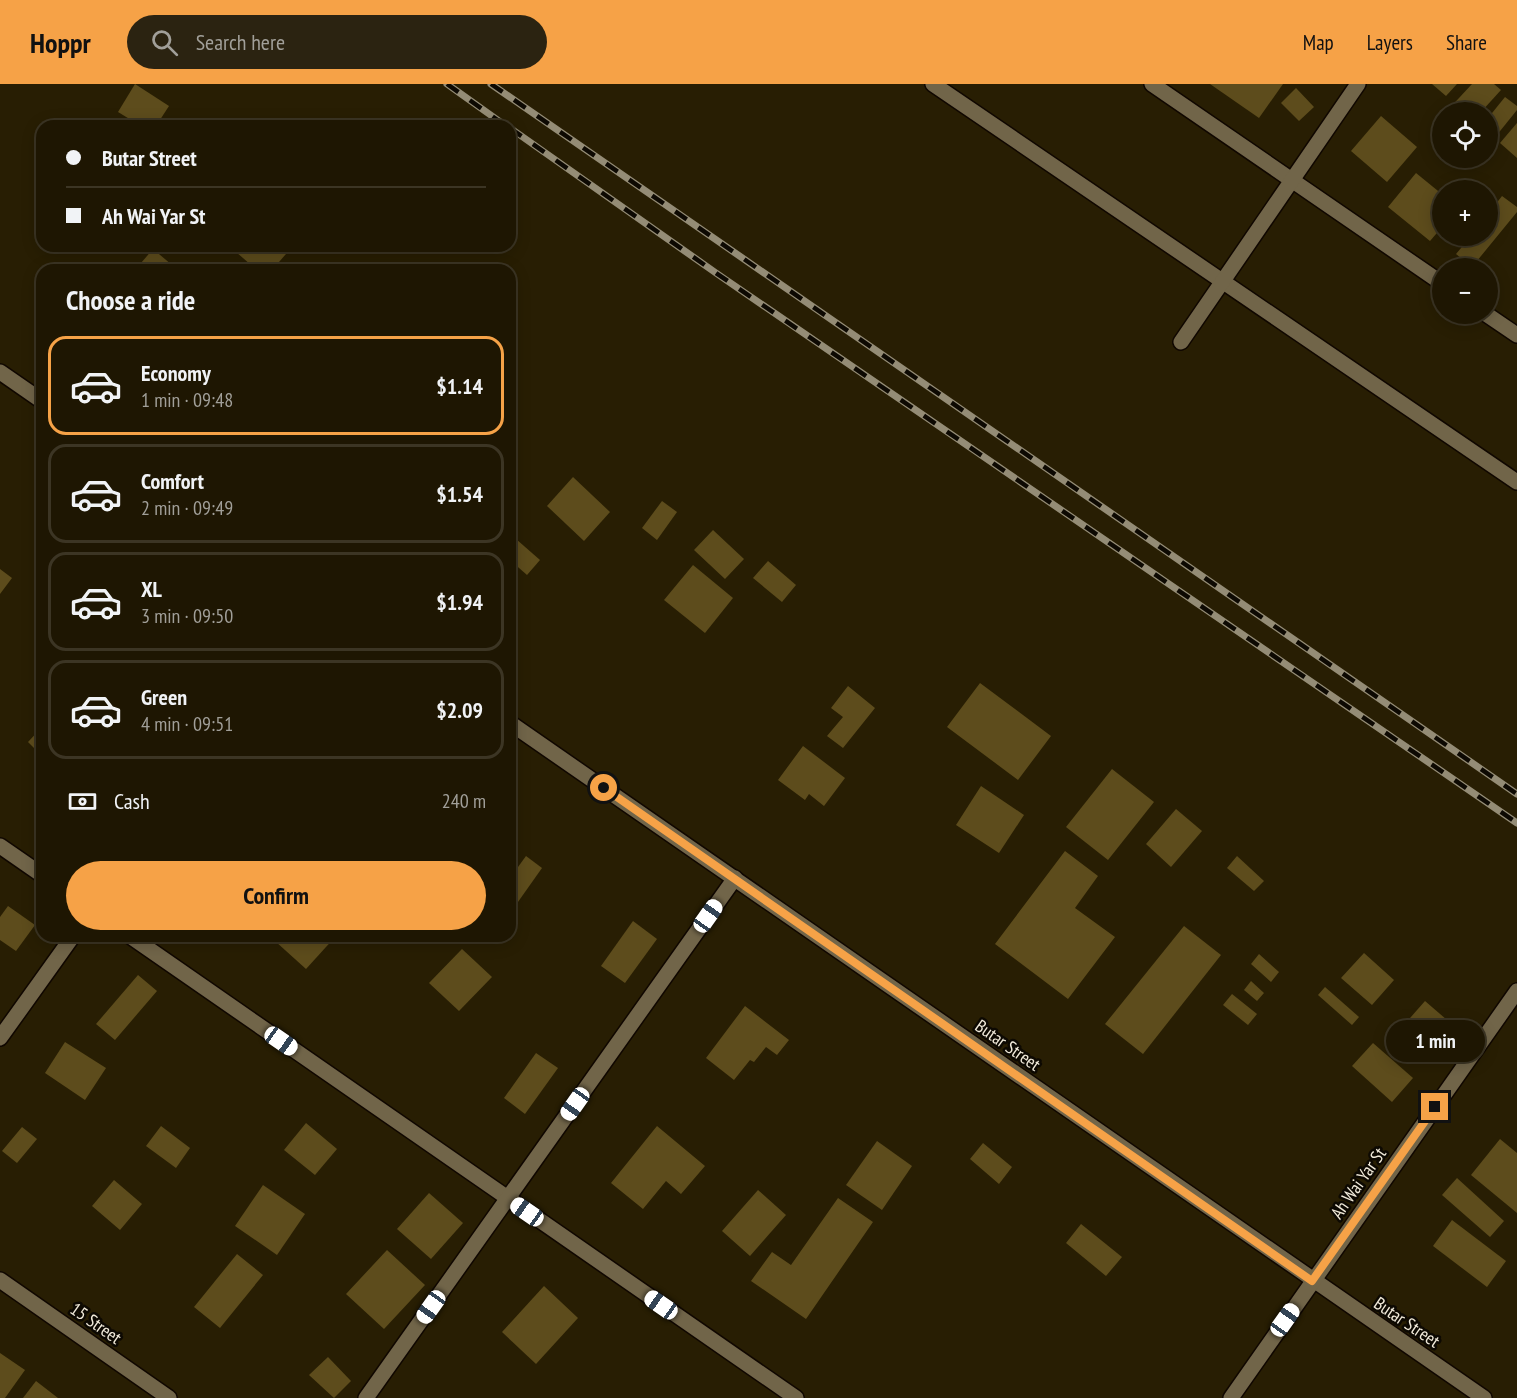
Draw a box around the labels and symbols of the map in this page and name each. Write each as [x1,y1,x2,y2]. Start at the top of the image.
route start [590,774,617,801]
car [690,896,726,936]
street label: Butar Street [971,1014,1045,1076]
callout: 1 min [1386,1020,1484,1062]
car [261,1023,301,1059]
car [557,1084,593,1124]
route end [1421,1093,1448,1120]
street label: Ah Wai Yar St [1325,1143,1391,1223]
car [507,1194,547,1230]
car [413,1287,449,1327]
car [641,1287,681,1323]
street label: Butar Street [1370,1292,1444,1352]
street label: 15 Street [66,1297,126,1349]
car [1267,1300,1303,1340]

